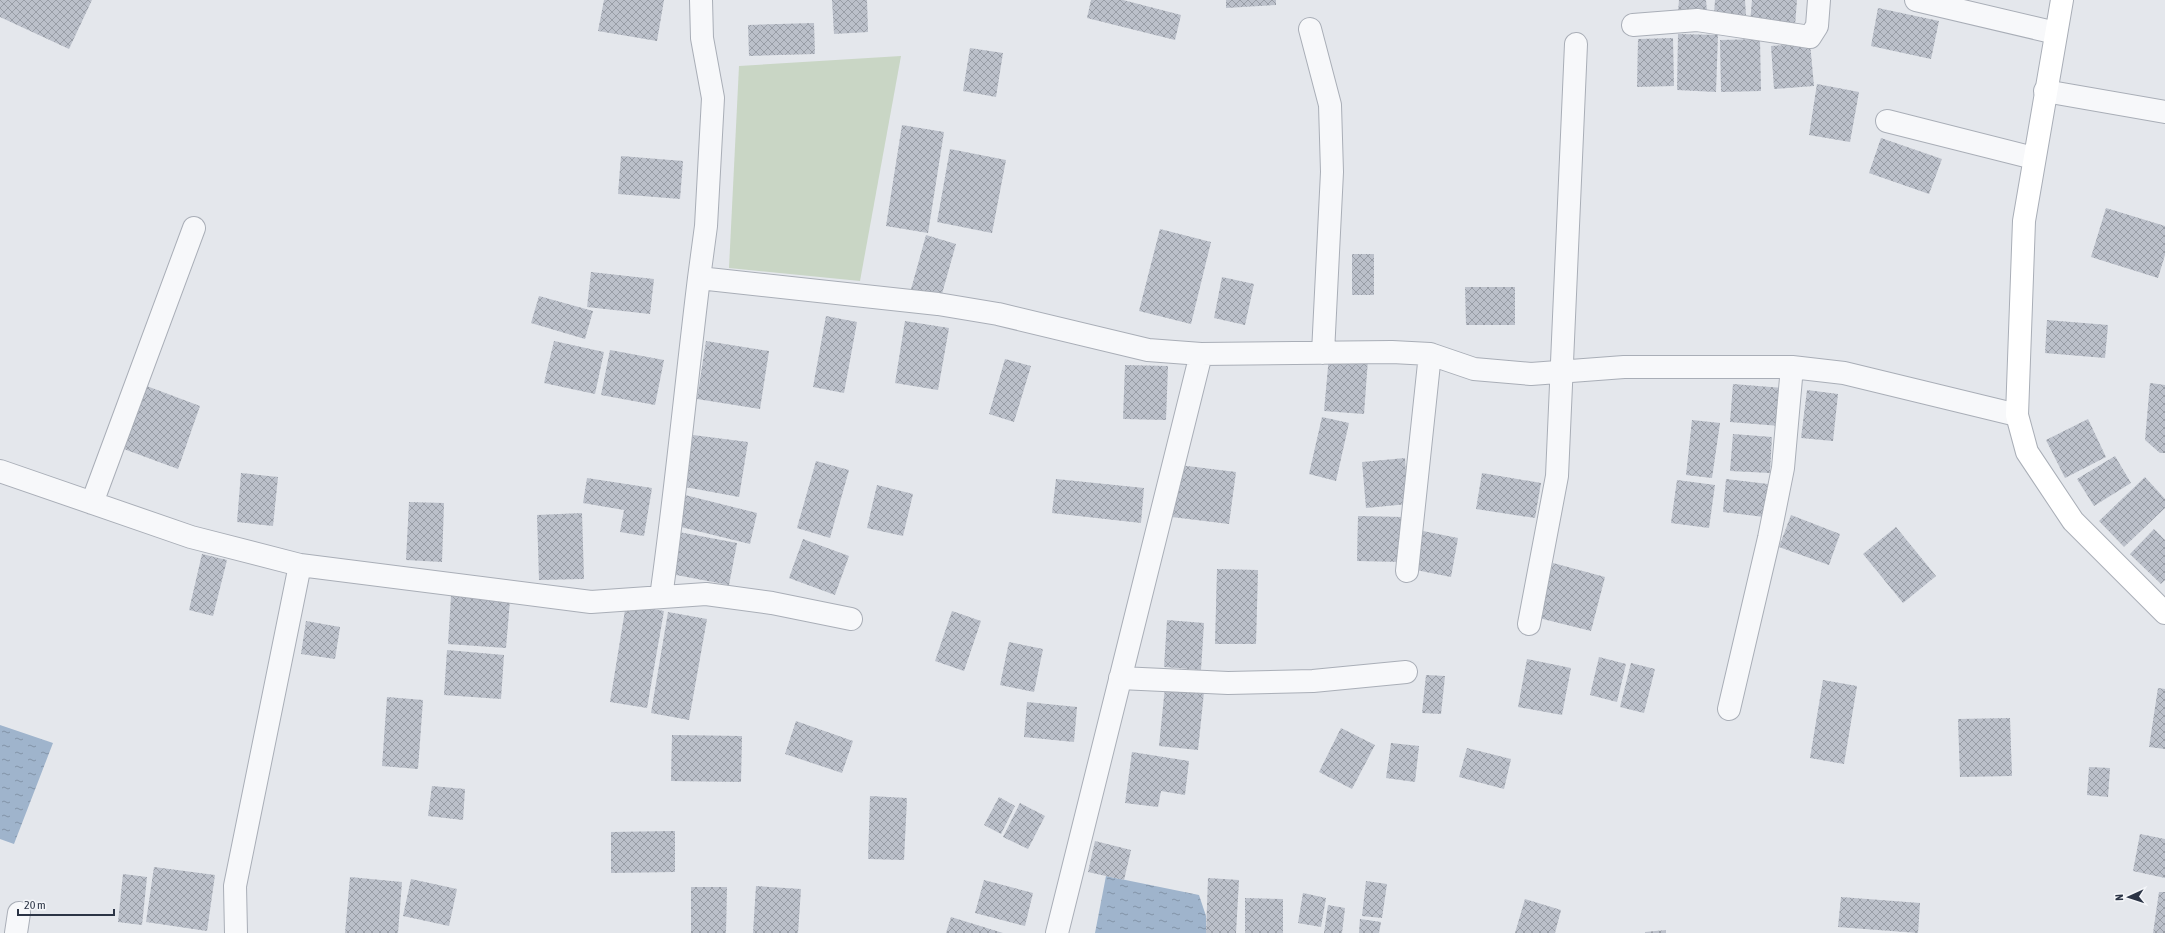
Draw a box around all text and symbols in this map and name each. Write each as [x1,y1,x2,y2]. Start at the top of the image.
north arrow [2109,877,2149,917]
scale bar [18,891,114,917]
text: N [2113,894,2125,901]
text: 20 m [24,898,46,912]

